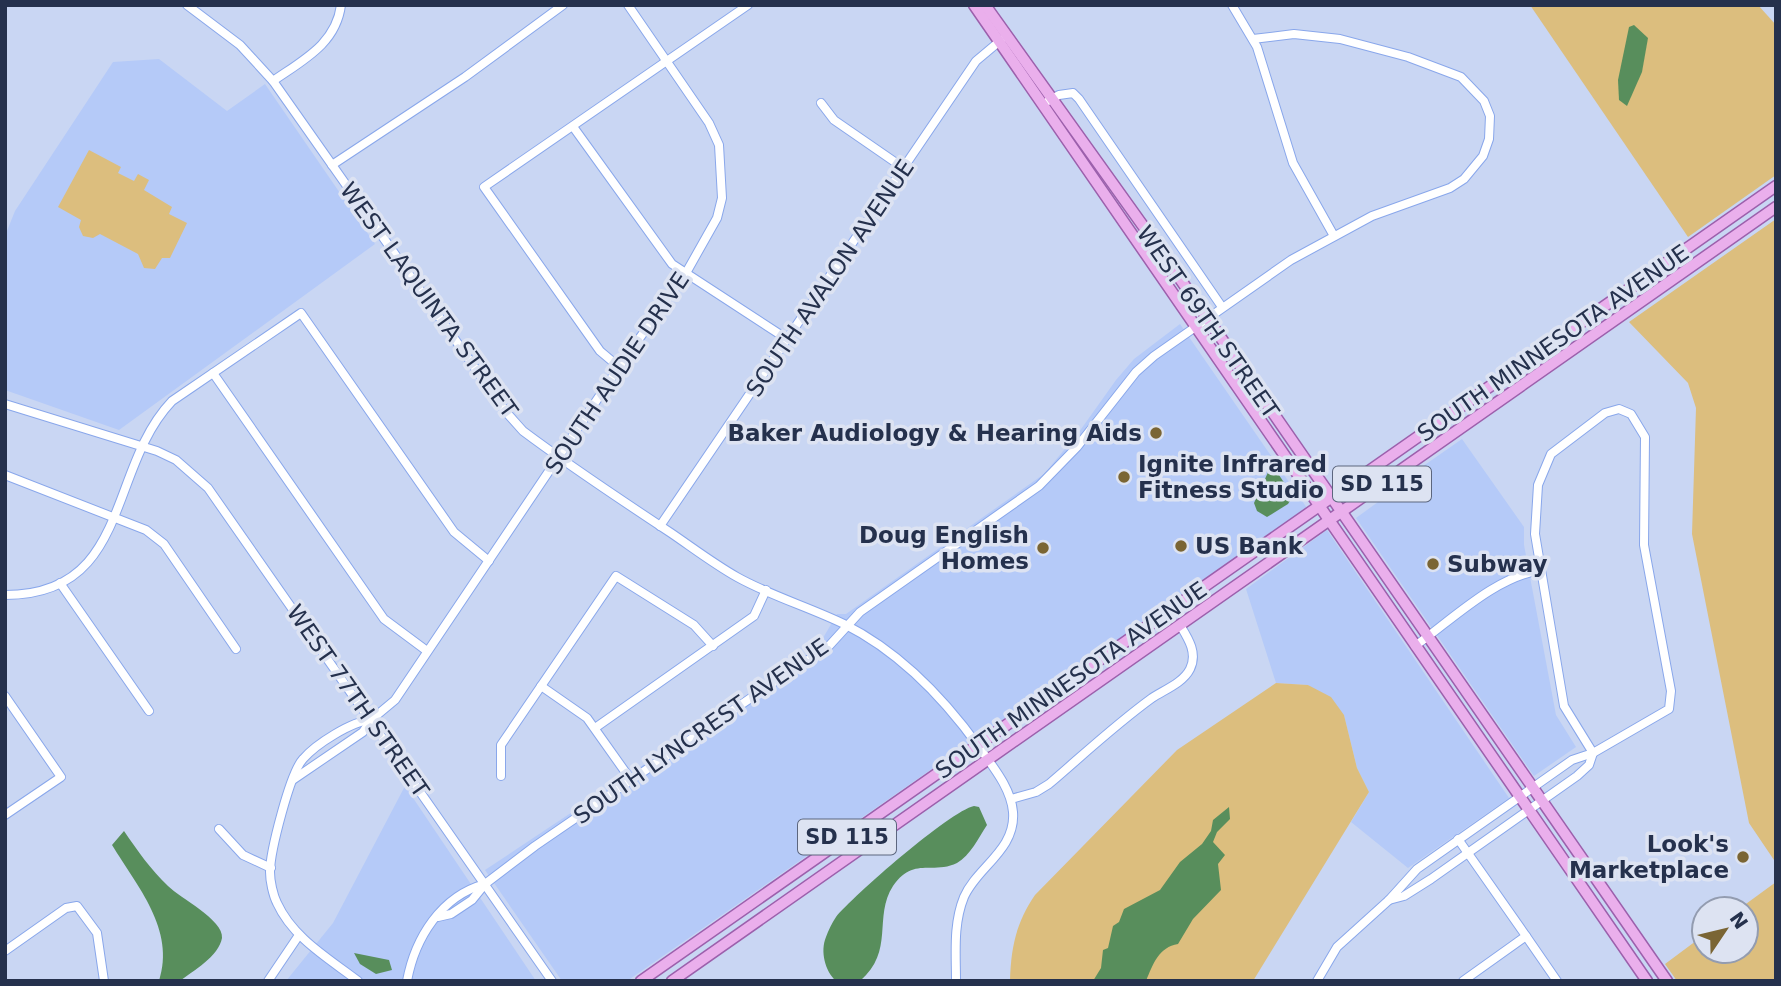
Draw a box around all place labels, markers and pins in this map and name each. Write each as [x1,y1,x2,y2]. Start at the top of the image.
place label: Baker Audiology & Hearing Aids [728,420,1142,446]
marker: Baker Audiology & Hearing Aids [1148,425,1164,441]
place label: Ignite Infrared Fitness Studio [1138,451,1327,503]
marker: Ignite Infrared Fitness Studio [1116,469,1132,485]
place label: Doug English Homes [859,522,1029,574]
place label: US Bank [1195,533,1304,559]
marker: US Bank [1173,538,1189,554]
marker: Doug English Homes [1035,540,1051,556]
place label: Subway [1447,551,1547,577]
marker: Subway [1425,556,1441,572]
place label: Look's Marketplace [1569,831,1729,883]
marker: Look's Marketplace [1735,849,1751,865]

